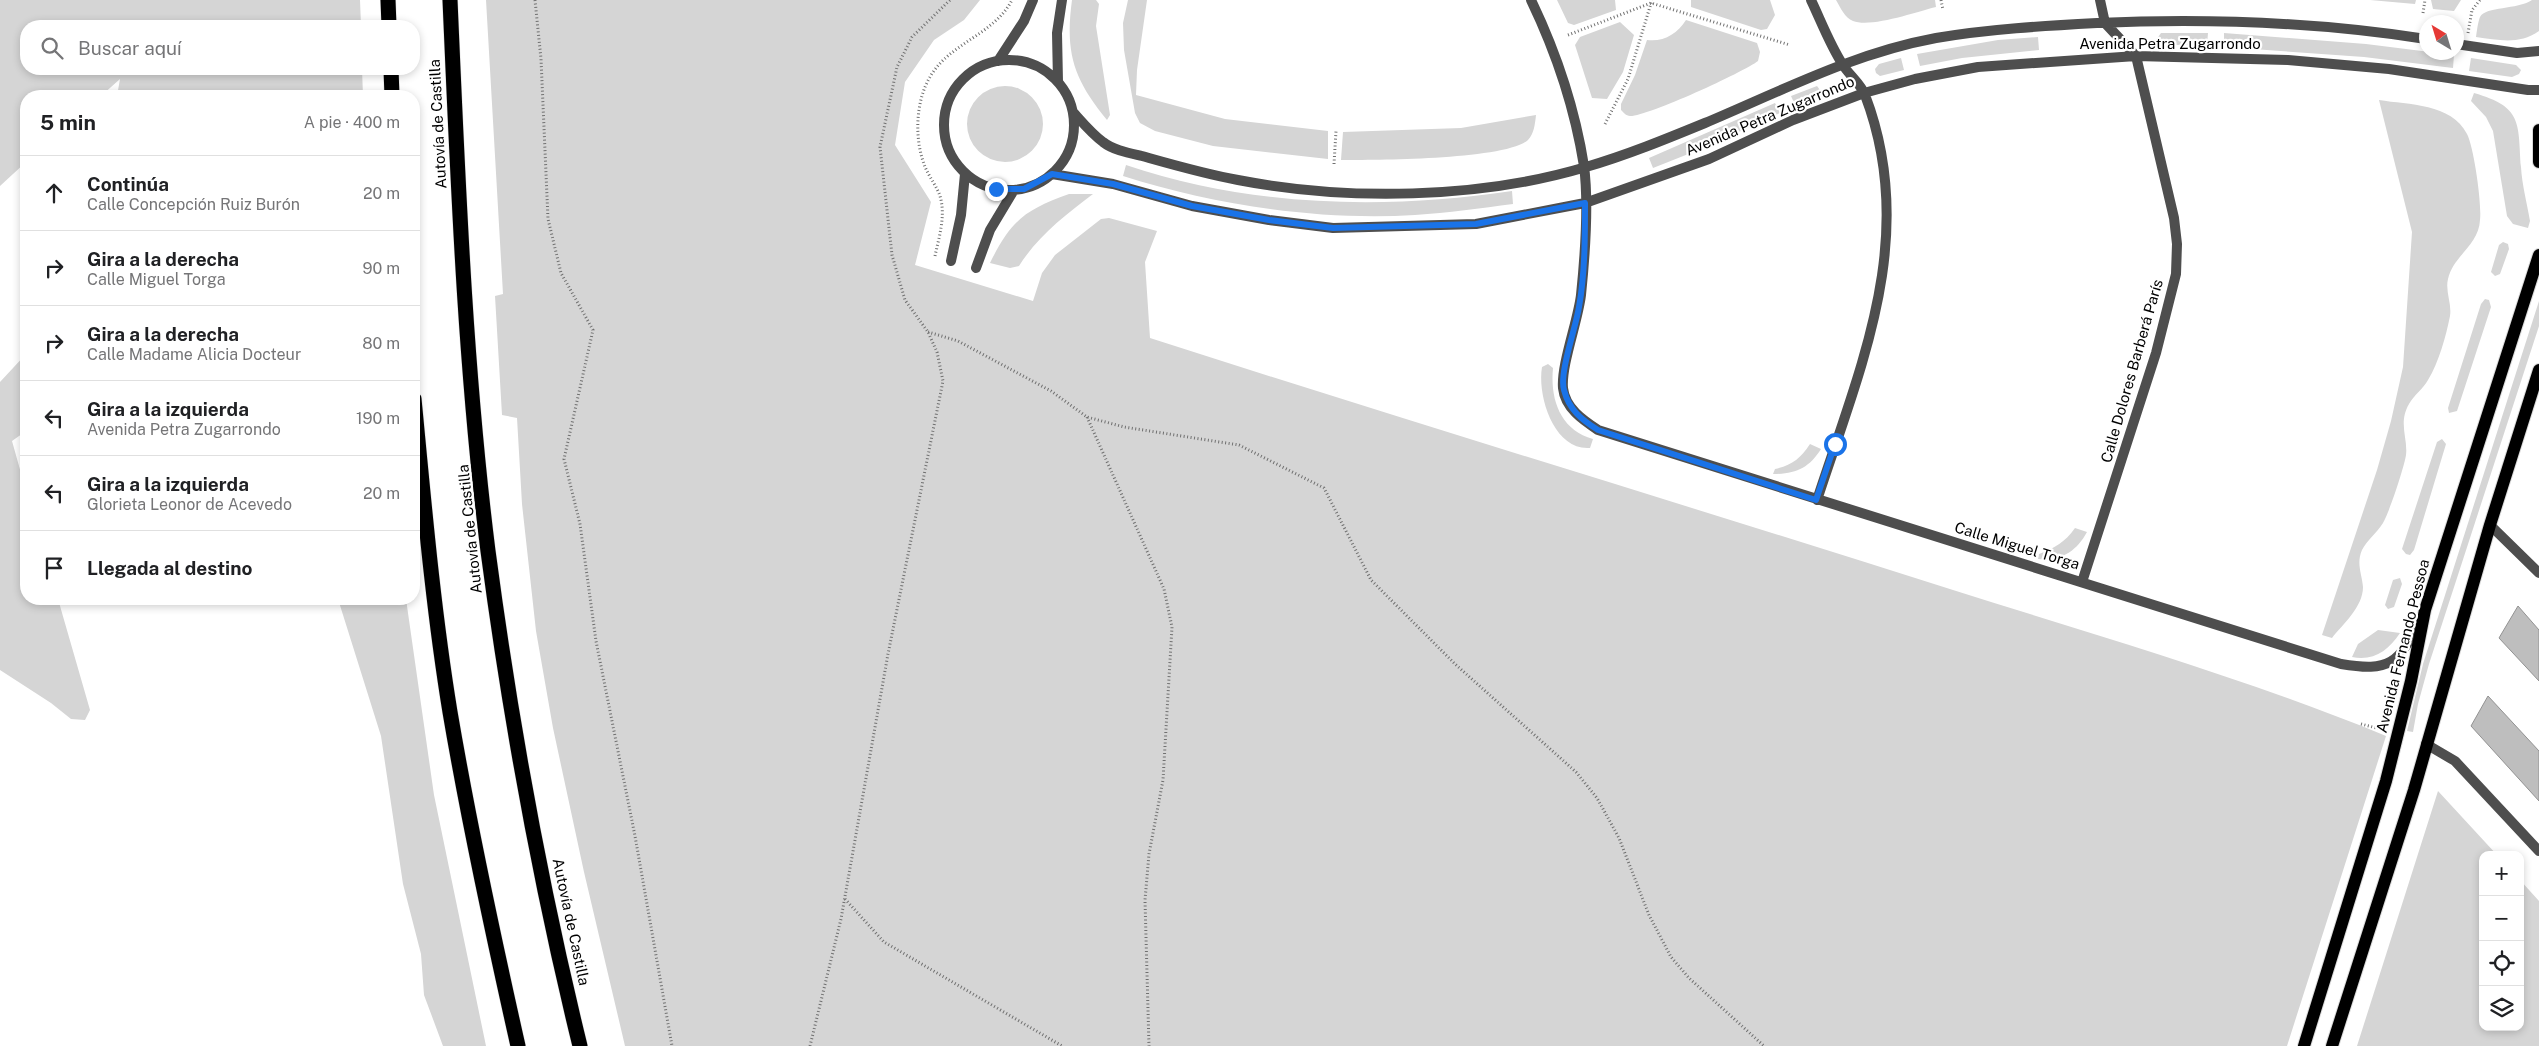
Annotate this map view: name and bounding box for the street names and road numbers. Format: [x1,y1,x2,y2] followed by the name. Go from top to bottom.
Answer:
[2079,35,2261,52] street label: Avenida Petra Zugarrondo
[426,59,449,189] street label: Autovía de Castilla
[1683,72,1857,159] street label: Avenida Petra Zugarrondo
[2097,277,2166,465] street label: Calle Dolores Barberá París
[454,464,485,594] street label: Autovía de Castilla
[1953,518,2082,573] street label: Calle Miguel Torga
[2373,557,2432,734] street label: Avenida Fernando Pessoa
[550,857,593,987] street label: Autovía de Castilla

